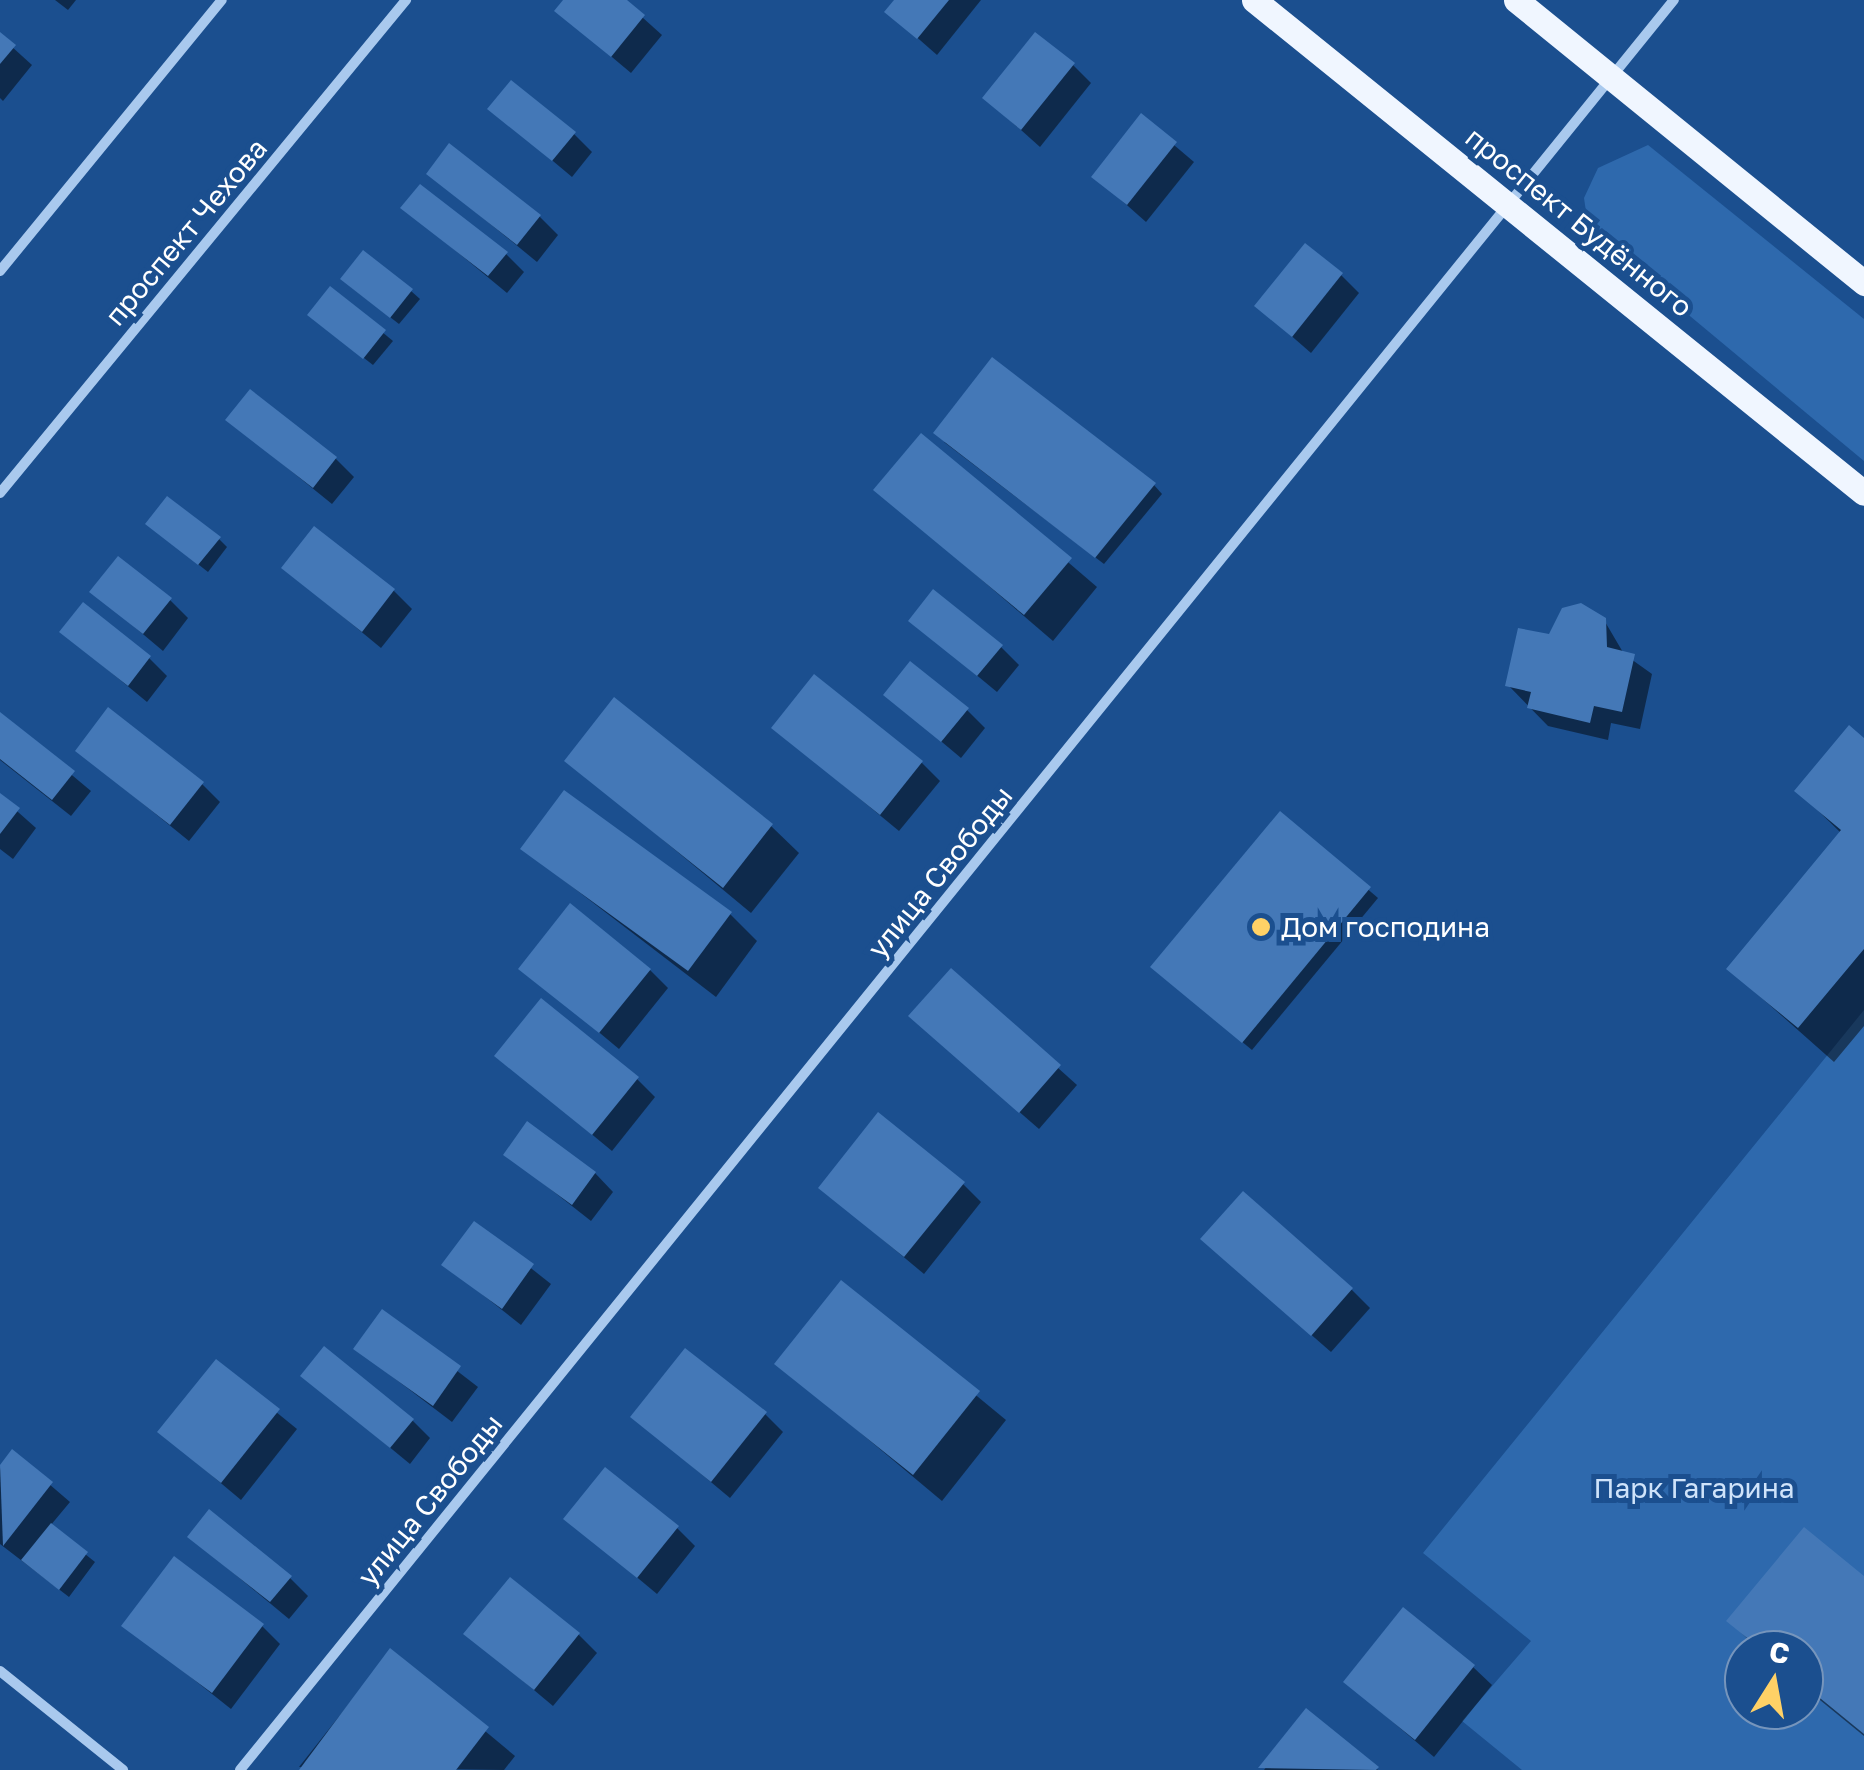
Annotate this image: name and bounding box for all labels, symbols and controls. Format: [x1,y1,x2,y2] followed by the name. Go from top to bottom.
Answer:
[1459,120,1699,324] street label: проспект Будённого
[98,132,274,332] street label: проспект Чехова
[860,779,1020,965] street label: улица Свободы
[1281,910,1490,944] place label: Дом господина
[1250,916,1272,938] marker: Дом господина
[350,1407,510,1593] street label: улица Свободы
[1593,1471,1795,1505] park label: Парк Гагарина
[1724,1630,1824,1730] north arrow
[1767,1634,1792,1670] text: С

